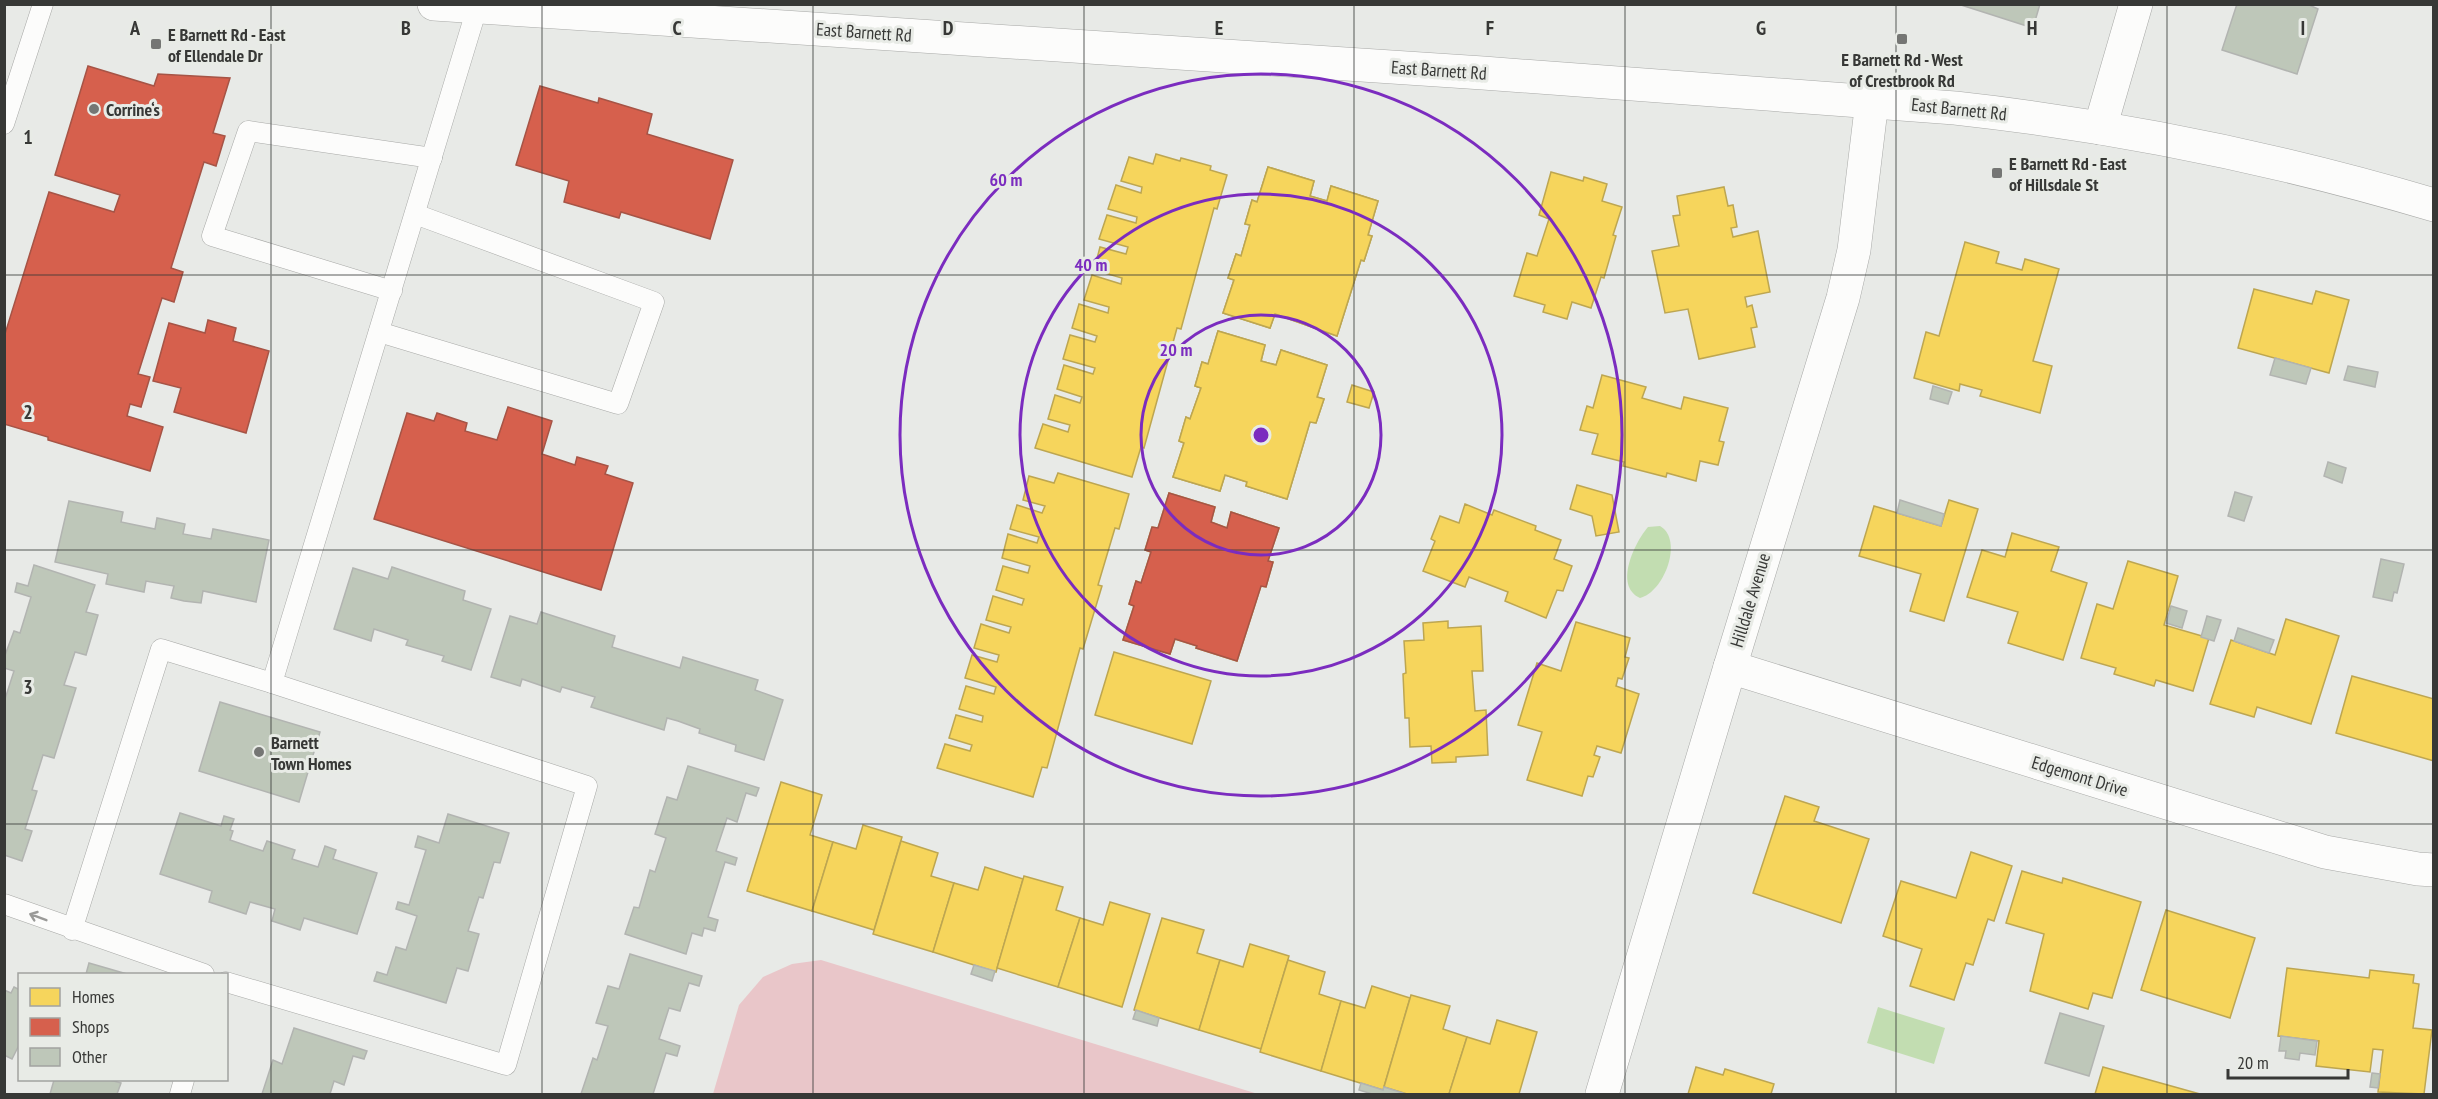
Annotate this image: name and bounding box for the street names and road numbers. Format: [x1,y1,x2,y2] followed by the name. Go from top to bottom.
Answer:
[815,17,913,47] street label: East Barnett Rd
[1390,55,1488,85] street label: East Barnett Rd
[1910,93,2008,125] street label: East Barnett Rd
[1725,550,1775,650] street label: Hilldale Avenue
[2029,750,2131,802] street label: Edgemont Drive

